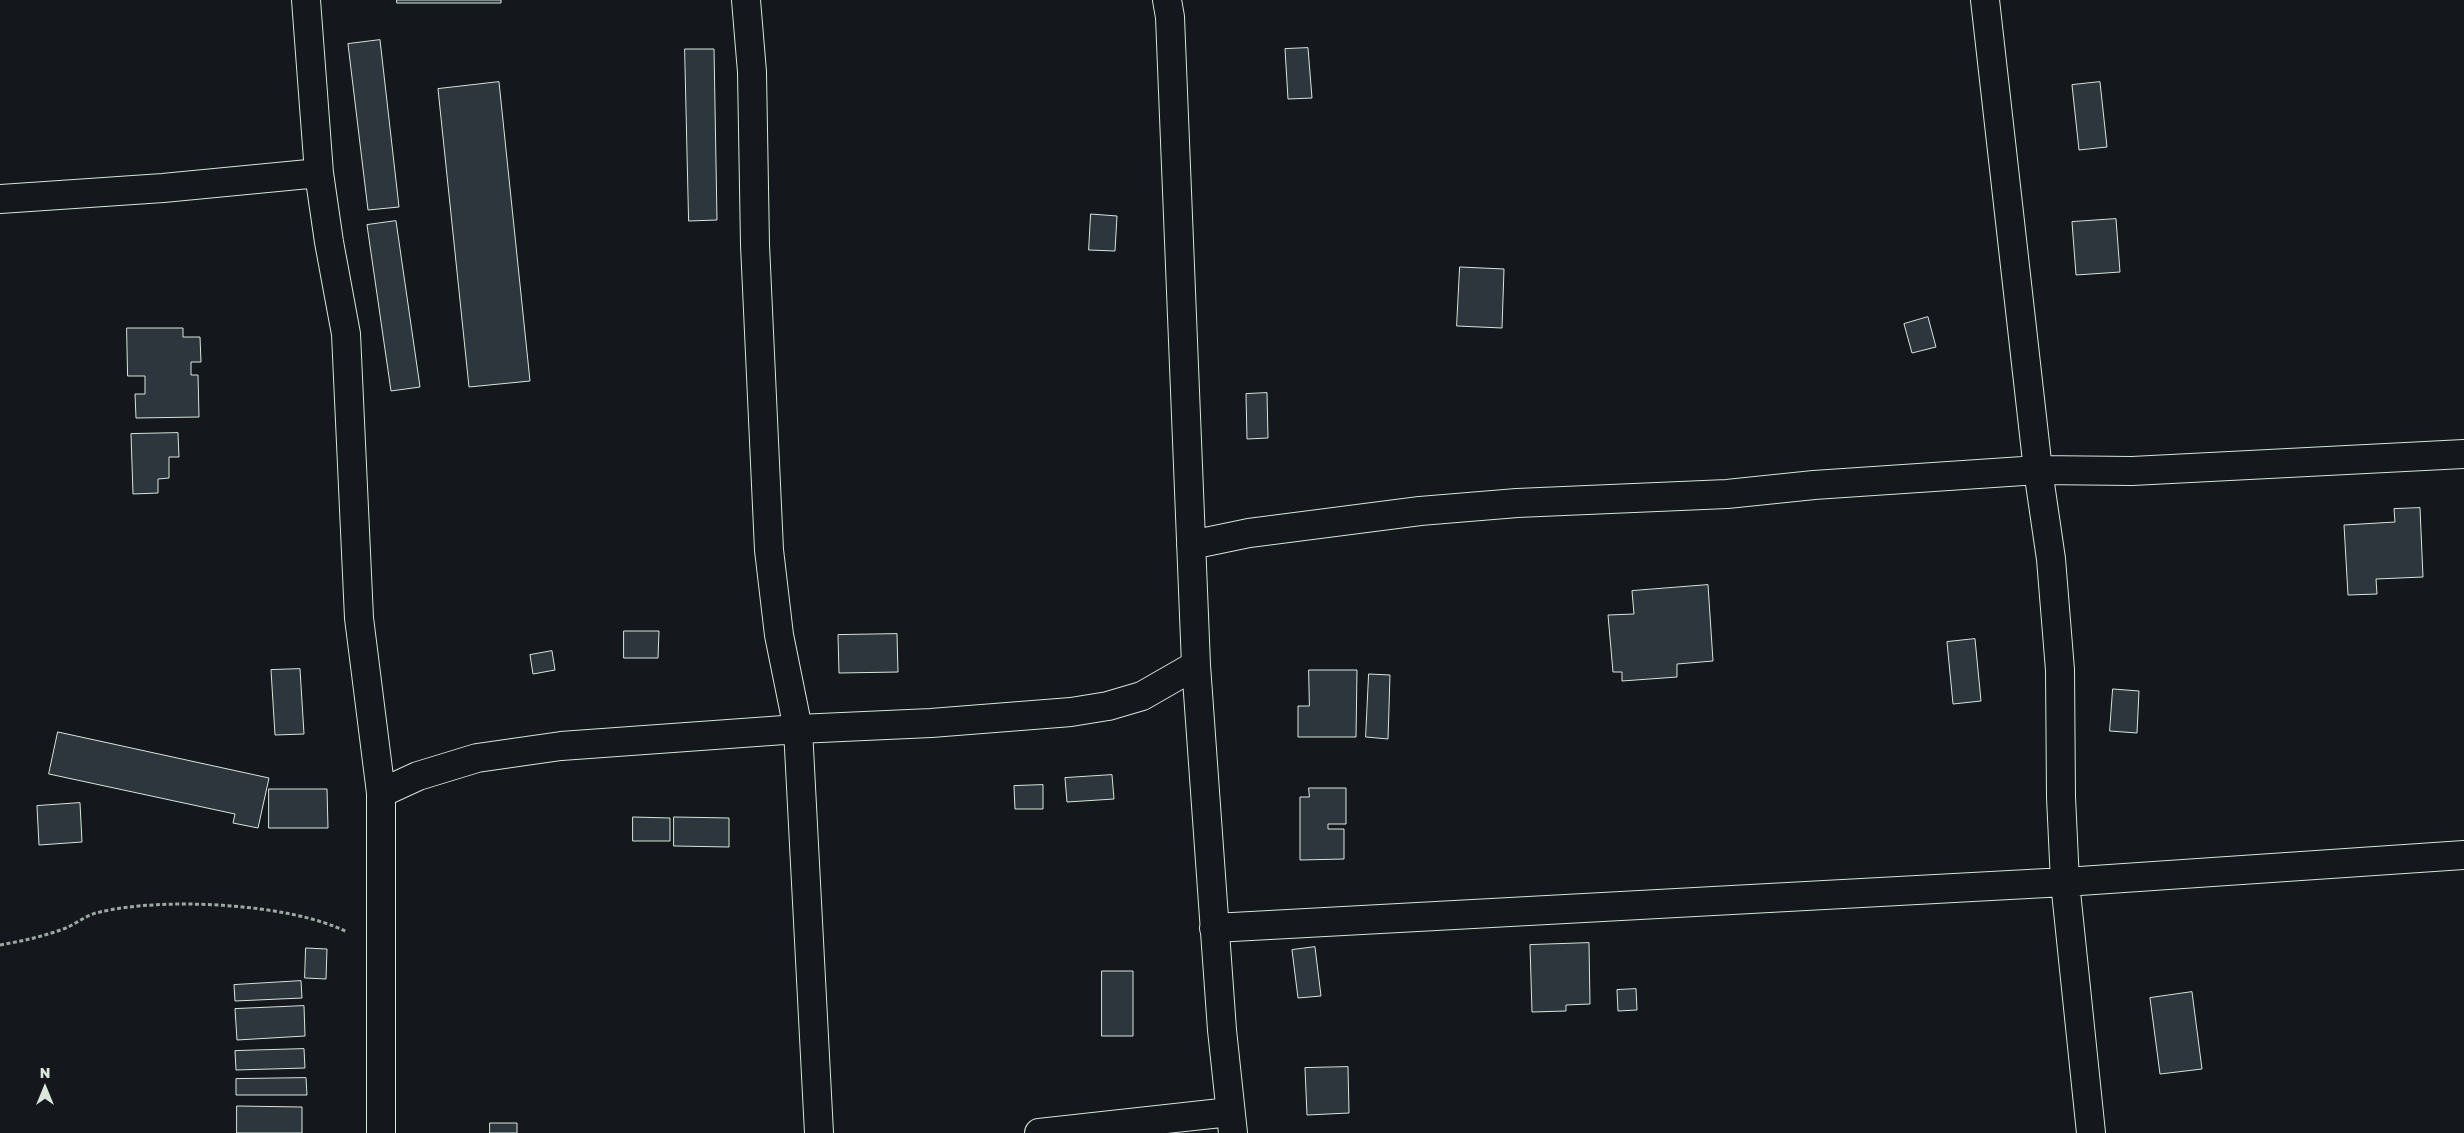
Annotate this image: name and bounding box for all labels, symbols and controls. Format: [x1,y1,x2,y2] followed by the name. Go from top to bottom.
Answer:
[20,1063,70,1113] north arrow
[40,1064,50,1081] text: N

